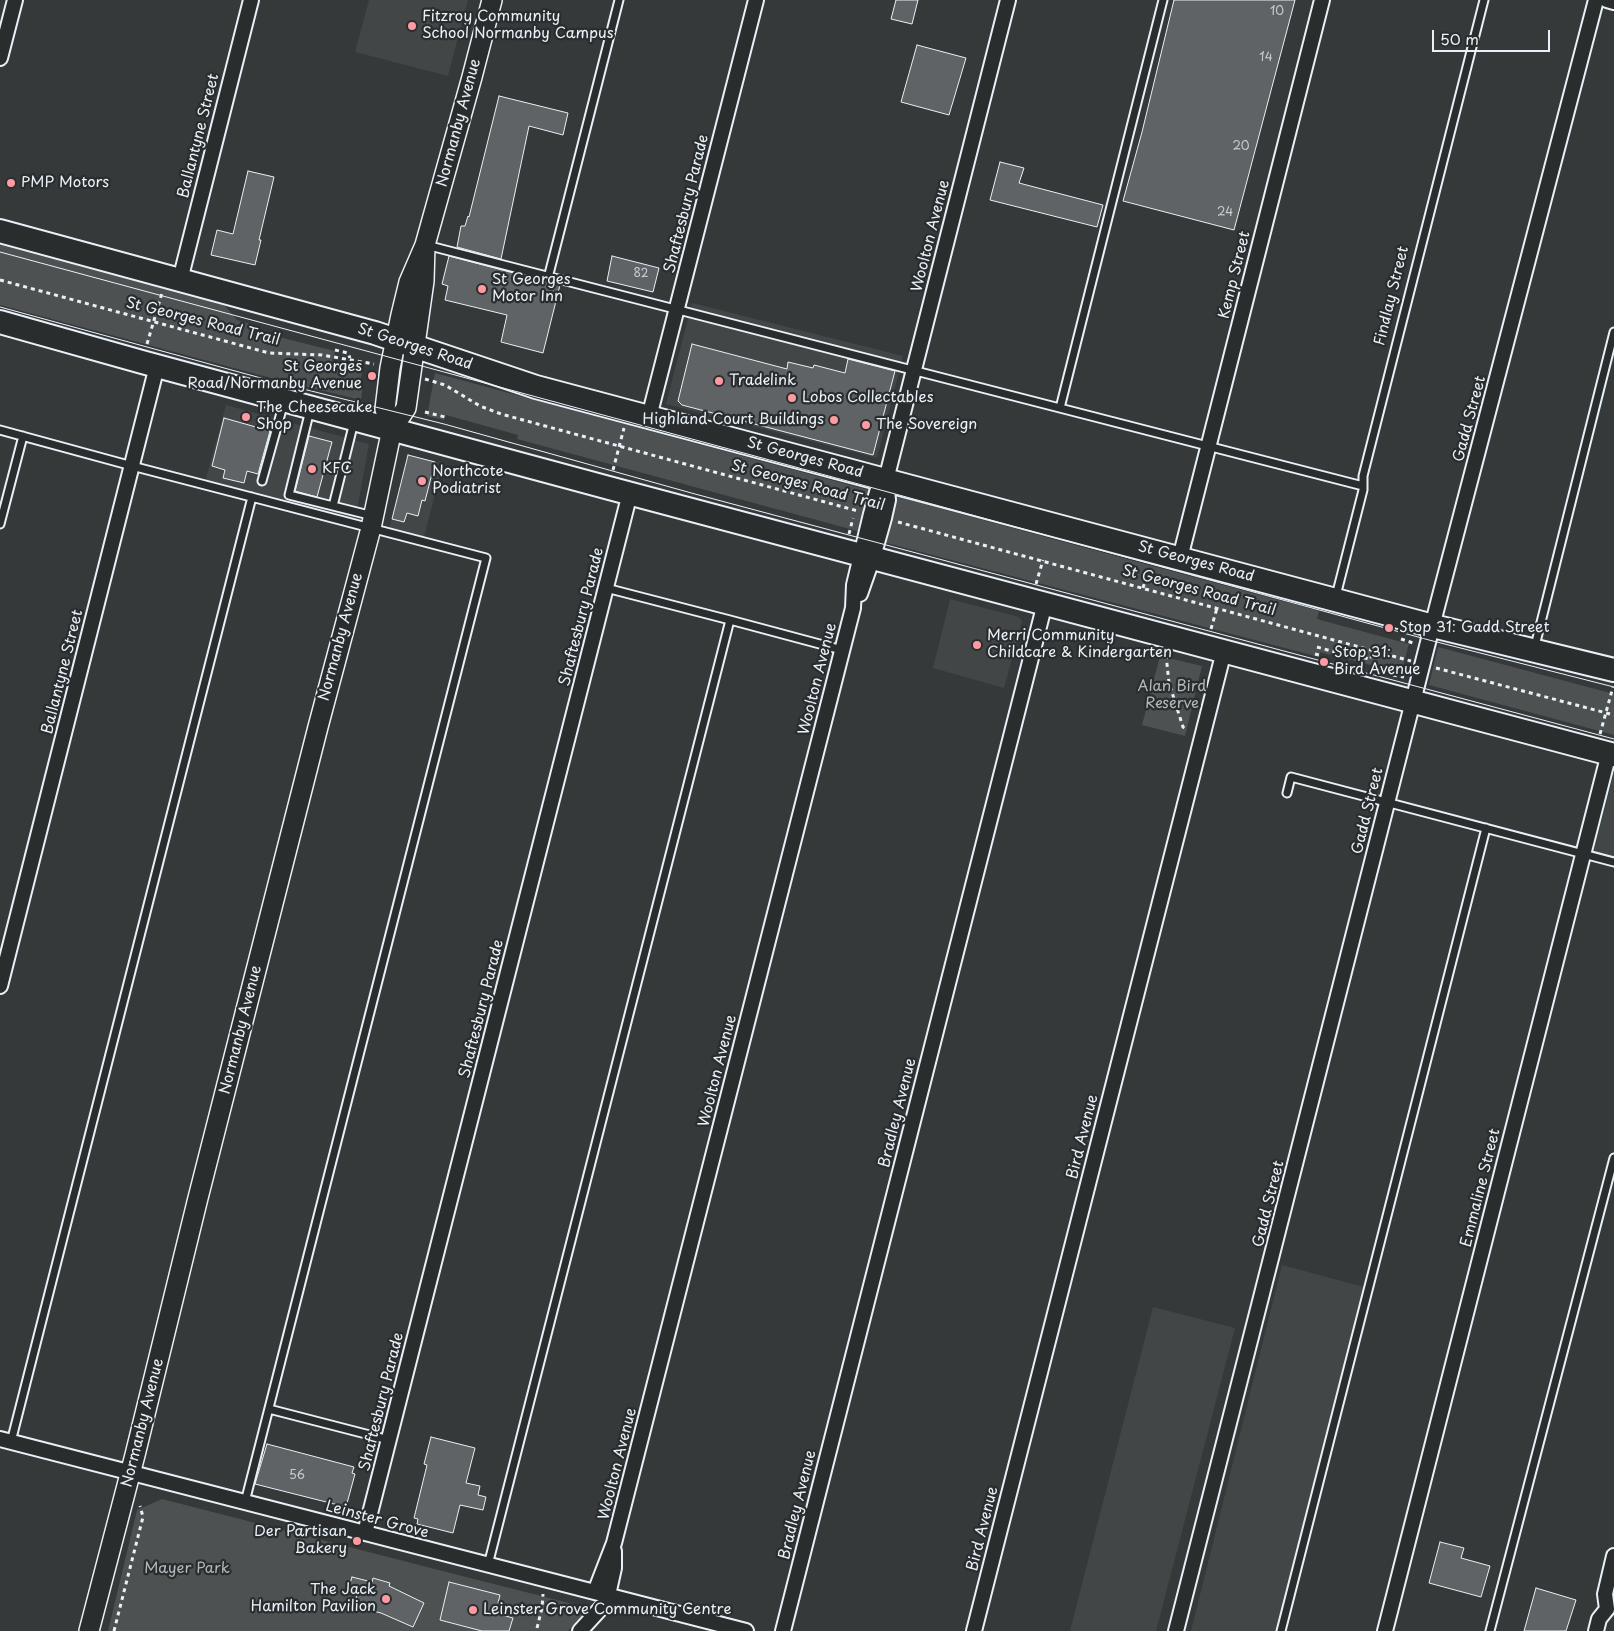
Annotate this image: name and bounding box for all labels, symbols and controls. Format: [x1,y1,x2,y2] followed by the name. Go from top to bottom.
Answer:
[1270,5,1284,19] house number: 10
[422,8,614,43] place label: Fitzroy Community School Normanby Campus
[406,20,418,32] marker: Fitzroy Community School Normanby Campus
[1434,20,1552,52] scale bar
[1440,27,1479,50] text: 50 m
[1259,51,1273,65] house number: 14
[433,57,485,189] street label: Normanby Avenue
[175,72,223,200] street label: Ballantyne Street
[661,133,713,275] street label: Shaftesbury Parade
[1232,140,1250,154] house number: 20
[21,174,109,192] place label: PMP Motors
[5,177,17,189] marker: PMP Motors
[908,178,954,294] street label: Woolton Avenue
[1217,206,1233,220] house number: 24
[1215,229,1255,321] street label: Kemp Street
[1371,244,1413,348] street label: Findlay Street
[634,267,648,281] house number: 82
[492,271,571,306] place label: St Georges Motor Inn
[476,283,488,295] marker: St Georges Motor Inn
[124,294,282,350] street label: St Georges Road Trail
[355,320,475,374] street label: St Georges Road
[188,358,362,393] place label: St Georges Road/Normanby Avenue
[366,370,378,382] marker: St Georges Road/Normanby Avenue
[729,372,796,390] place label: Tradelink
[1450,374,1490,464] street label: Gadd Street
[713,375,725,387] marker: Tradelink
[802,389,934,407] place label: Lobos Collectables
[786,392,798,404] marker: Lobos Collectables
[256,399,372,434] place label: The Cheesecake Shop
[240,411,252,423] marker: The Cheesecake Shop
[643,411,824,429] place label: Highland Court Buildings
[828,414,840,426] marker: Highland Court Buildings
[876,416,977,434] place label: The Sovereign
[860,419,872,431] marker: The Sovereign
[745,434,865,482] street label: St Georges Road
[729,457,887,515] street label: St Georges Road Trail
[322,460,352,478] place label: KFC
[306,463,318,475] marker: KFC
[432,463,504,498] place label: Northcote Podiatrist
[416,475,428,487] marker: Northcote Podiatrist
[1136,538,1256,586] street label: St Georges Road
[556,546,608,688] street label: Shaftesbury Parade
[1120,562,1278,620] street label: St Georges Road Trail
[315,571,367,703] street label: Normanby Avenue
[39,608,87,736] street label: Ballantyne Street
[1399,619,1550,637] place label: Stop 31: Gadd Street
[795,621,841,737] street label: Woolton Avenue
[1383,622,1395,634] marker: Stop 31: Gadd Street
[987,627,1172,662] place label: Merri Community Childcare & Kindergarten
[971,639,983,651] marker: Merri Community Childcare & Kindergarten
[1334,644,1421,679] place label: Stop 31: Bird Avenue
[1318,656,1330,668] marker: Stop 31: Bird Avenue
[1138,678,1206,713] park label: Alan Bird Reserve
[1349,766,1387,856] street label: Gadd Street
[456,938,508,1080] street label: Shaftesbury Parade
[216,964,266,1096] street label: Normanby Avenue
[695,1013,741,1129] street label: Woolton Avenue
[876,1056,920,1170] street label: Bradley Avenue
[1064,1093,1102,1181] street label: Bird Avenue
[1458,1127,1504,1249] street label: Emmaline Street
[1250,1159,1288,1249] street label: Gadd Street
[356,1331,408,1473] street label: Shaftesbury Parade
[118,1357,168,1489] street label: Normanby Avenue
[595,1406,641,1522] street label: Woolton Avenue
[776,1448,820,1562] street label: Bradley Avenue
[289,1469,305,1483] house number: 56
[964,1485,1002,1573] street label: Bird Avenue
[324,1498,430,1542] street label: Leinster Grove
[254,1523,347,1558] place label: Der Partisan Bakery
[351,1535,363,1547] marker: Der Partisan Bakery
[144,1560,230,1578] park label: Mayer Park
[251,1581,376,1616] place label: The Jack Hamilton Pavilion
[380,1593,392,1605] marker: The Jack Hamilton Pavilion
[483,1601,731,1619] place label: Leinster Grove Community Centre
[467,1604,479,1616] marker: Leinster Grove Community Centre

